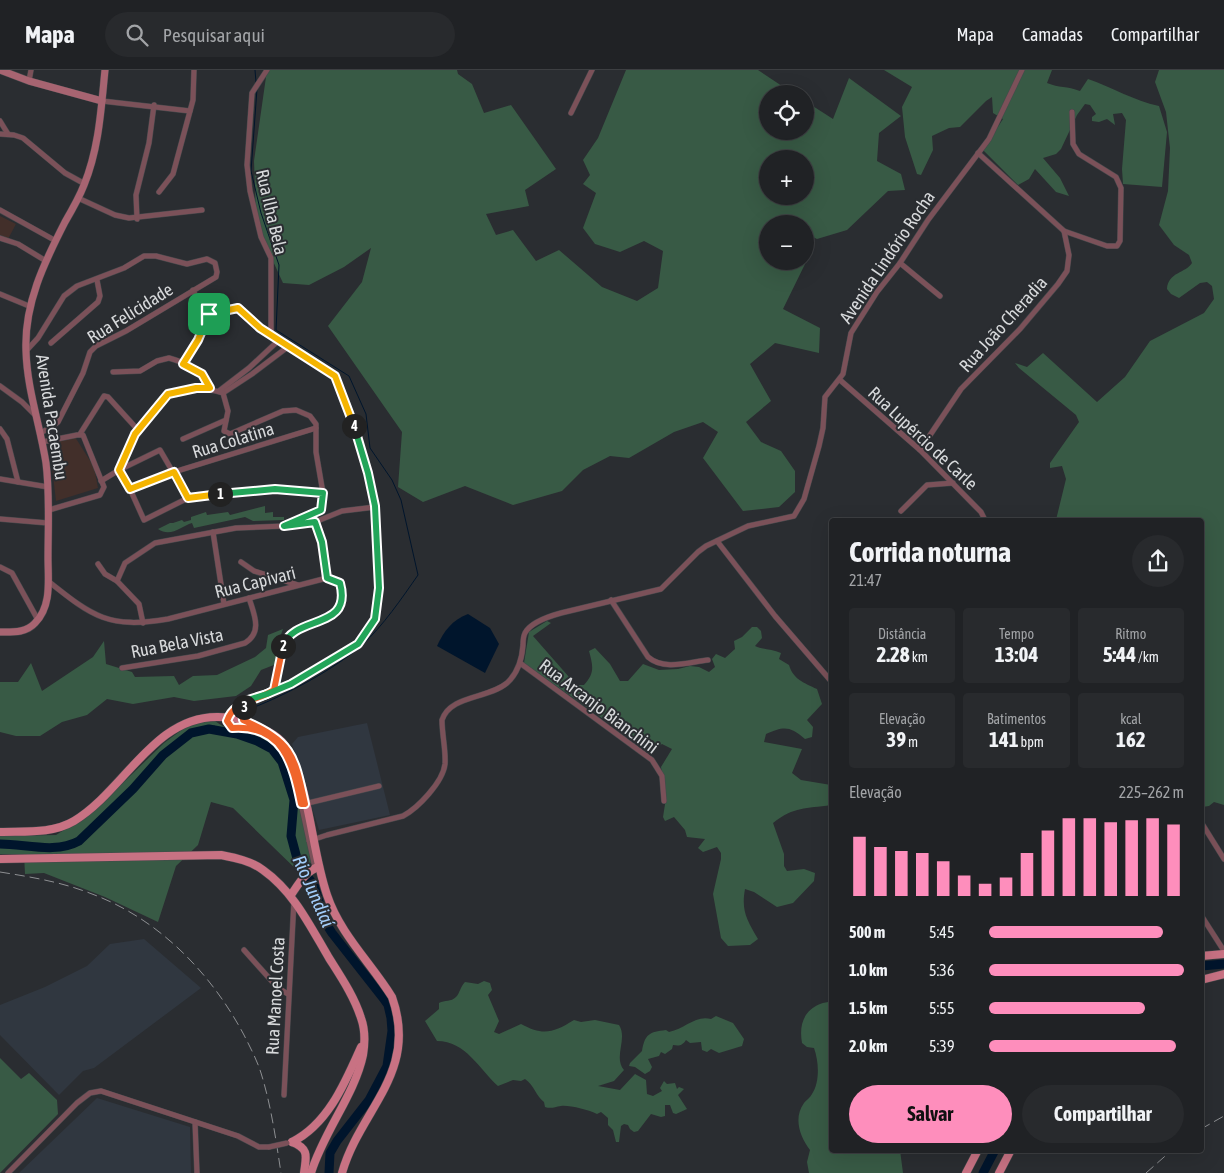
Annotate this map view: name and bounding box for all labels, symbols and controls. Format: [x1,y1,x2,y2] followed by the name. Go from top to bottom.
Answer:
[105,12,455,57] search box
[25,21,75,48] text: Mapa
[123,21,151,49] icon: search
[163,24,265,46] text: Pesquisar aqui
[957,24,994,45] text: Mapa
[1022,24,1083,45] text: Camadas
[1111,24,1199,45] text: Compartilhar
[759,85,814,270] map controls
[759,85,814,140] button: locate
[759,150,814,205] button: +
[252,167,292,257] street label: Rua Ilha Bela
[835,187,939,327] street label: Avenida Lindório Rocha
[759,215,814,270] button: −
[955,272,1051,376] street label: Rua João Cheradia
[83,278,177,348] street label: Rua Felicidade
[188,293,230,335] pin
[195,300,223,328] icon: arrive
[32,353,72,481] street label: Avenida Pacaembu
[864,382,982,494] street label: Rua Lupércio de Carle
[342,414,366,438] pin: 4
[189,418,277,462] street label: Rua Colatina
[351,418,358,434] text: 4
[208,482,232,506] pin: 1
[217,486,224,502] text: 1
[1132,535,1184,587] button: share
[849,536,1011,568] text: Corrida noturna
[212,562,298,602] street label: Rua Capivari
[849,571,882,589] text: 21:47
[129,624,225,662] street label: Rua Bela Vista
[878,626,926,642] text: Distância
[999,626,1034,642] text: Tempo
[1115,626,1146,642] text: Ritmo
[270,634,296,658] pin: 2
[280,638,287,654] text: 2
[876,642,910,666] text: 2.28
[995,642,1038,666] text: 13:04
[1103,642,1136,666] text: 5:44
[910,649,928,665] text: km
[1136,649,1159,665] text: /km
[535,654,663,758] street label: Rua Arcanjo Bianchini
[232,694,256,720] pin: 3
[241,699,248,715] text: 3
[879,711,925,727] text: Elevação
[987,711,1046,727] text: Batimentos
[1120,711,1141,727] text: kcal
[886,727,906,751] text: 39
[989,727,1019,751] text: 141
[1116,727,1146,751] text: 162
[906,734,918,750] text: m
[1019,734,1044,750] text: bpm
[849,783,902,801] text: Elevação
[1119,783,1184,801] text: 225–262 m
[288,852,340,931] water label: Rio Jundiaí
[849,923,885,941] text: 500 m
[929,923,954,941] text: 5:45
[261,937,289,1055] street label: Rua Manoel Costa
[849,961,888,979] text: 1.0 km
[929,961,954,979] text: 5:36
[849,999,888,1017] text: 1.5 km
[929,999,954,1017] text: 5:55
[849,1037,888,1055] text: 2.0 km
[929,1037,954,1055] text: 5:39
[849,1085,1012,1143] button: Salvar
[1022,1085,1184,1143] button: Compartilhar

